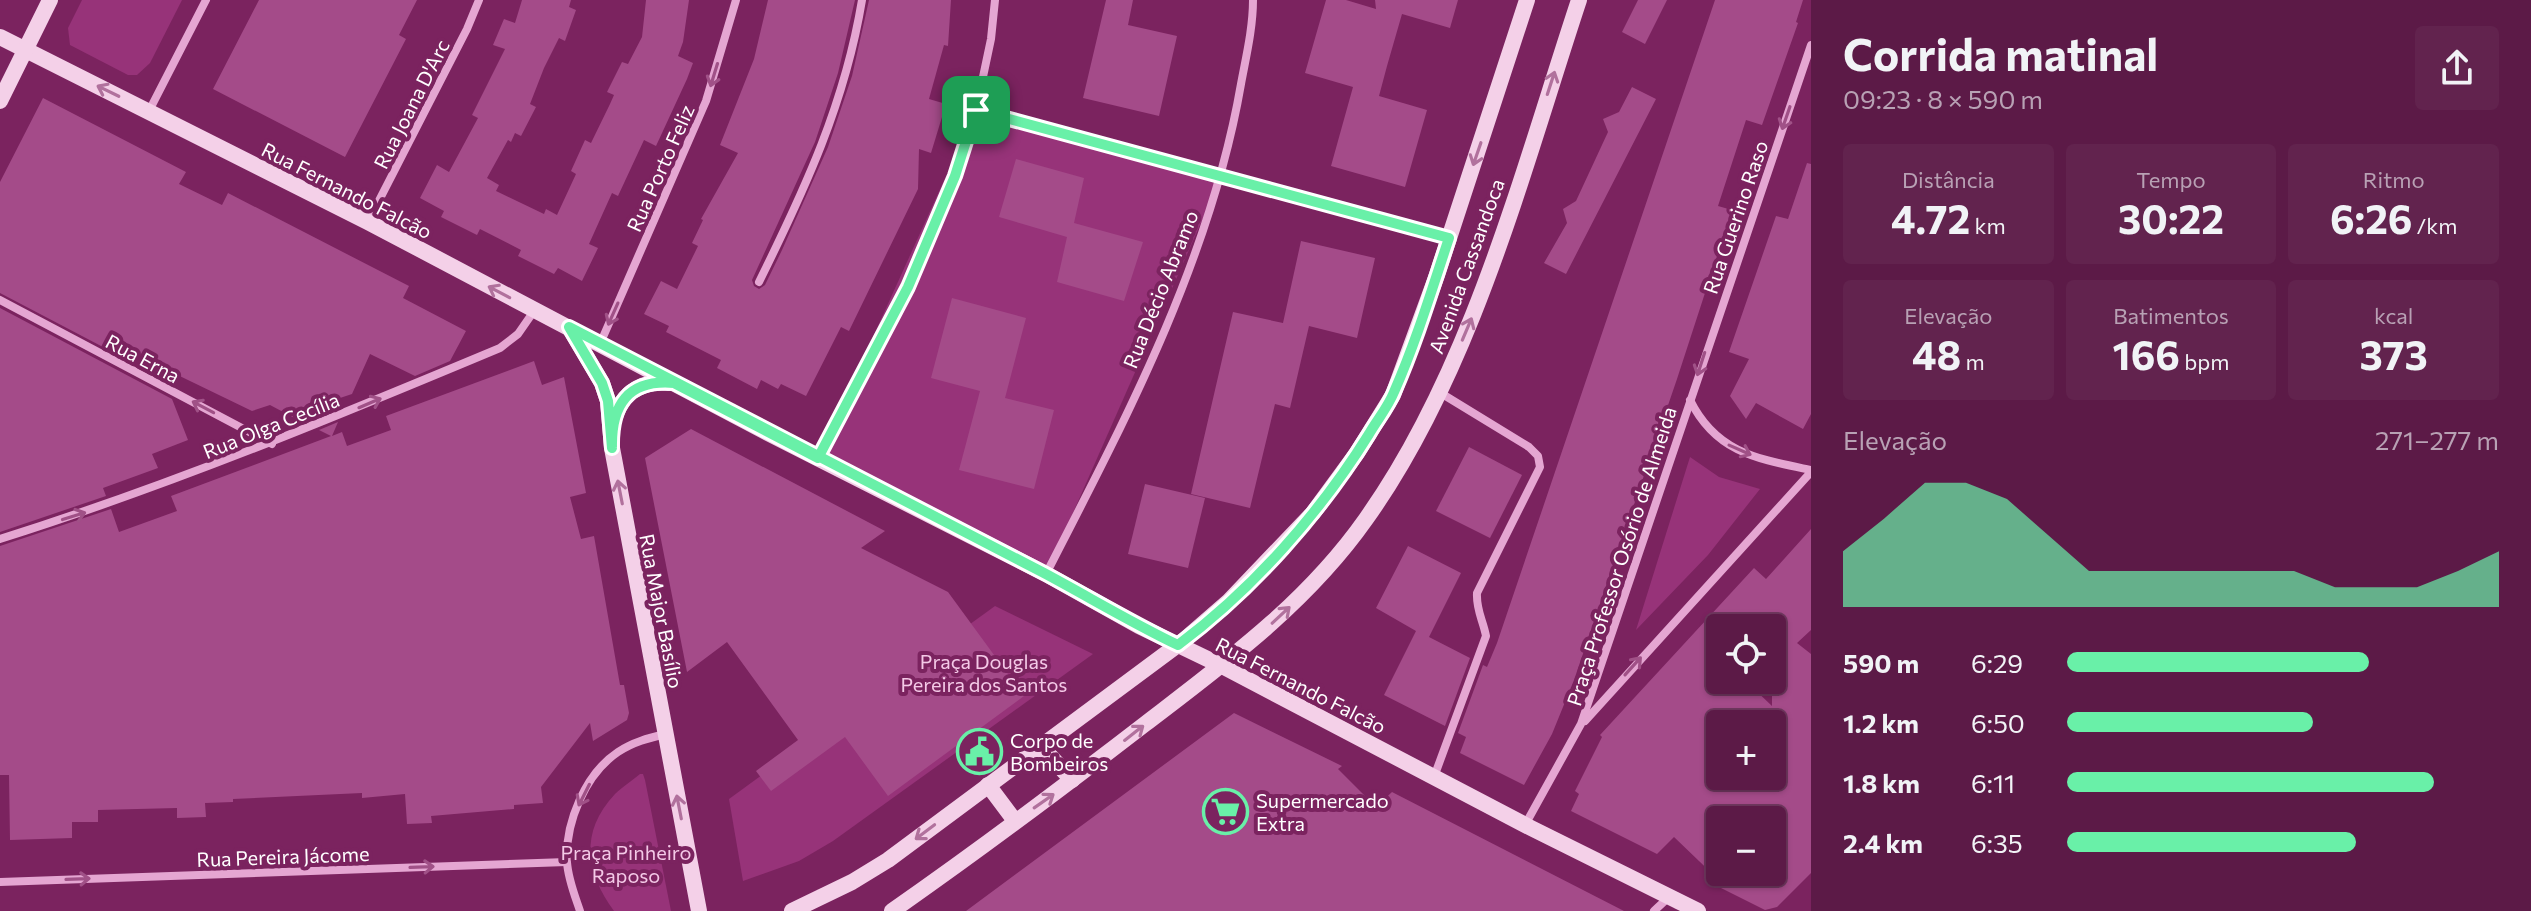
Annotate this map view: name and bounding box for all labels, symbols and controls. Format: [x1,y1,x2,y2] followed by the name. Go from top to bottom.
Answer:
[1843,26,2158,80] text: Corrida matinal
[2415,26,2499,110] button: share
[368,35,454,173] street label: Rua Joana D'Arc
[706,61,721,87] one-way arrow
[1545,71,1560,96] one-way arrow
[942,76,1010,144] pin
[96,83,120,98] one-way arrow
[1843,83,2043,114] text: 09:23 · 8 × 590 m
[954,88,998,132] icon: arrive
[621,101,699,235] street label: Rua Porto Feliz
[1777,106,1792,131] one-way arrow
[258,137,436,243] street label: Rua Fernando Falcão
[1698,137,1772,297] street label: Rua Guerino Raso
[1469,142,1484,167] one-way arrow
[1902,166,1995,193] text: Distância
[2136,166,2206,193] text: Tempo
[2363,166,2425,193] text: Ritmo
[1423,175,1509,357] street label: Avenida Cassandoca
[1891,193,1970,242] text: 4.72
[2118,193,2224,242] text: 30:22
[2330,193,2412,242] text: 6:26
[1117,207,1203,371] street label: Rua Décio Abramo
[1970,212,2006,239] text: km
[2412,212,2457,239] text: /km
[488,283,512,299] one-way arrow
[604,301,619,326] one-way arrow
[1904,302,1992,329] text: Elevação
[2113,302,2229,329] text: Batimentos
[2374,302,2413,329] text: kcal
[1460,317,1475,342] one-way arrow
[102,329,184,387] street label: Rua Erna
[1912,329,1961,378] text: 48
[2113,329,2180,378] text: 166
[2360,329,2428,378] text: 373
[1961,348,1985,375] text: m
[2180,348,2229,375] text: bpm
[1693,352,1708,377] one-way arrow
[199,387,343,463] street label: Rua Olga Cecília
[357,395,381,409] one-way arrow
[192,399,215,415] one-way arrow
[1561,403,1681,709] street label: Praça Professor Osório de Almeida
[1843,424,1947,455] text: Elevação
[2375,424,2499,455] text: 271–277 m
[1728,444,1752,459] one-way arrow
[611,480,626,505] one-way arrow
[61,508,87,523] one-way arrow
[635,532,689,690] street label: Rua Major Basílio
[1271,607,1291,625] one-way arrow
[1706,614,1786,886] map controls
[1706,614,1786,694] button: locate
[1212,632,1390,738] street label: Rua Fernando Falcão
[1843,647,1919,678] text: 590 m
[1971,647,2023,678] text: 6:29
[901,649,1067,696] park label: Praça Douglas Pereira dos Santos
[1624,657,1642,677] one-way arrow
[1843,707,1919,738] text: 1.2 km
[1971,707,2025,738] text: 6:50
[1706,710,1786,790] button: +
[1123,724,1144,741] one-way arrow
[955,728,1003,776] public building icon: Corpo de Bombeiros
[1010,728,1108,775] place label: Corpo de Bombeiros
[1843,767,1920,798] text: 1.8 km
[1971,767,2015,798] text: 6:11
[575,782,591,806] one-way arrow
[1201,787,1249,835] supermarket icon: Supermercado Extra
[1256,788,1389,835] place label: Supermercado Extra
[1032,793,1054,809] one-way arrow
[671,795,686,820] one-way arrow
[1706,806,1786,886] button: −
[915,823,936,840] one-way arrow
[1843,827,1923,858] text: 2.4 km
[1971,827,2023,858] text: 6:35
[561,840,691,887] park label: Praça Pinheiro Raposo
[196,841,370,871] street label: Rua Pereira Jácome
[408,860,435,875] one-way arrow
[64,871,91,887] one-way arrow

